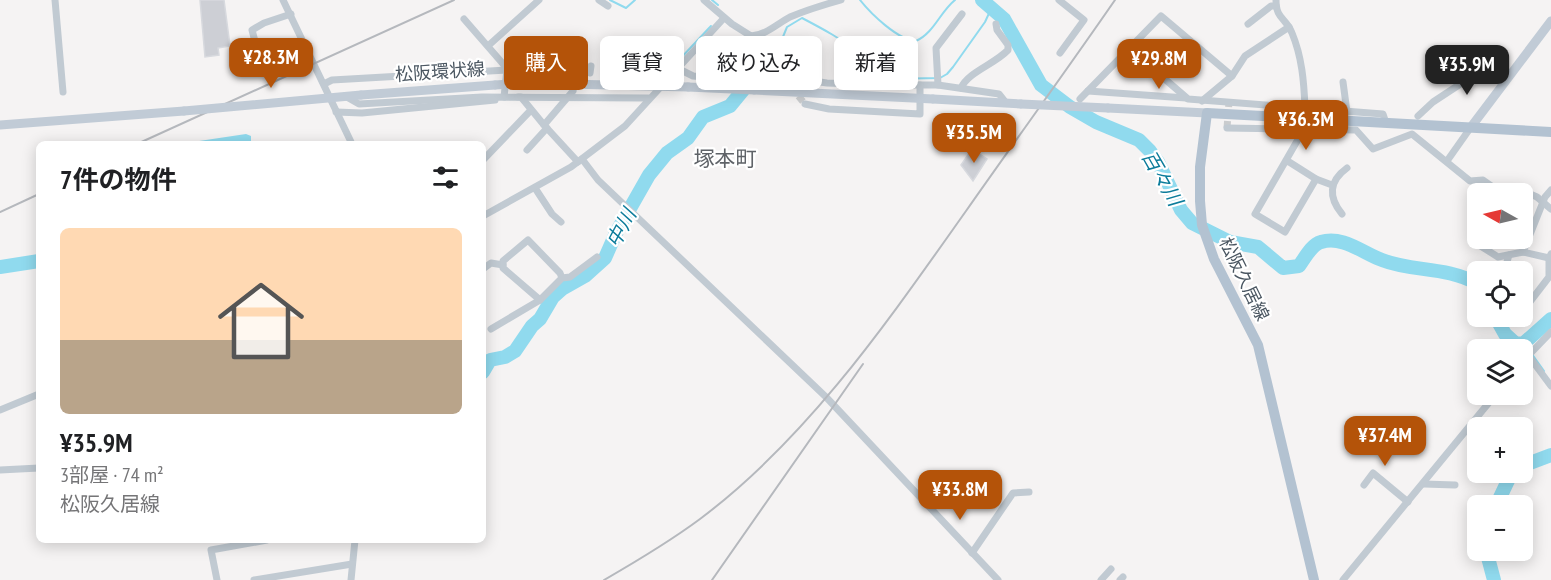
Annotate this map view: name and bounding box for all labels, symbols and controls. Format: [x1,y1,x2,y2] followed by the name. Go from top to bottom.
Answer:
[504,36,588,90] chip: 購入
[600,36,684,90] chip: 賃貸
[696,36,822,90] chip: 絞り込み
[834,36,918,90] chip: 新着
[222,38,320,89] pin: ¥28.3M
[1110,39,1208,90] pin: ¥29.8M
[243,44,299,70] text: ¥28.3M
[1131,45,1187,71] text: ¥29.8M
[1418,45,1516,96] pin: ¥35.9M
[1439,51,1495,77] text: ¥35.9M
[394,57,486,86] street label: 松阪環状線
[1257,100,1355,151] pin: ¥36.3M
[1278,106,1334,132] text: ¥36.3M
[925,113,1023,164] pin: ¥35.5M
[946,119,1002,145] text: ¥35.5M
[694,145,757,172] district label: 塚本町
[1136,146,1189,212] water label: 百々川
[429,161,462,194] icon: filters
[60,163,176,196] text: 7件の物件
[1467,183,1533,249] north arrow
[1467,183,1533,561] map controls
[600,202,643,252] water label: 中川
[1214,233,1275,324] street label: 松阪久居線
[1467,261,1533,327] button: locate
[207,267,315,375] icon: home
[1467,339,1533,405] button: layers
[1336,416,1434,467] pin: ¥37.4M
[1467,417,1533,483] button: +
[1358,422,1412,448] text: ¥37.4M
[60,426,133,459] text: ¥35.9M
[60,462,164,488] text: 3部屋 · 74 m²
[911,470,1009,521] pin: ¥33.8M
[932,476,988,502] text: ¥33.8M
[60,491,160,517] text: 松阪久居線
[1467,495,1533,561] button: −

